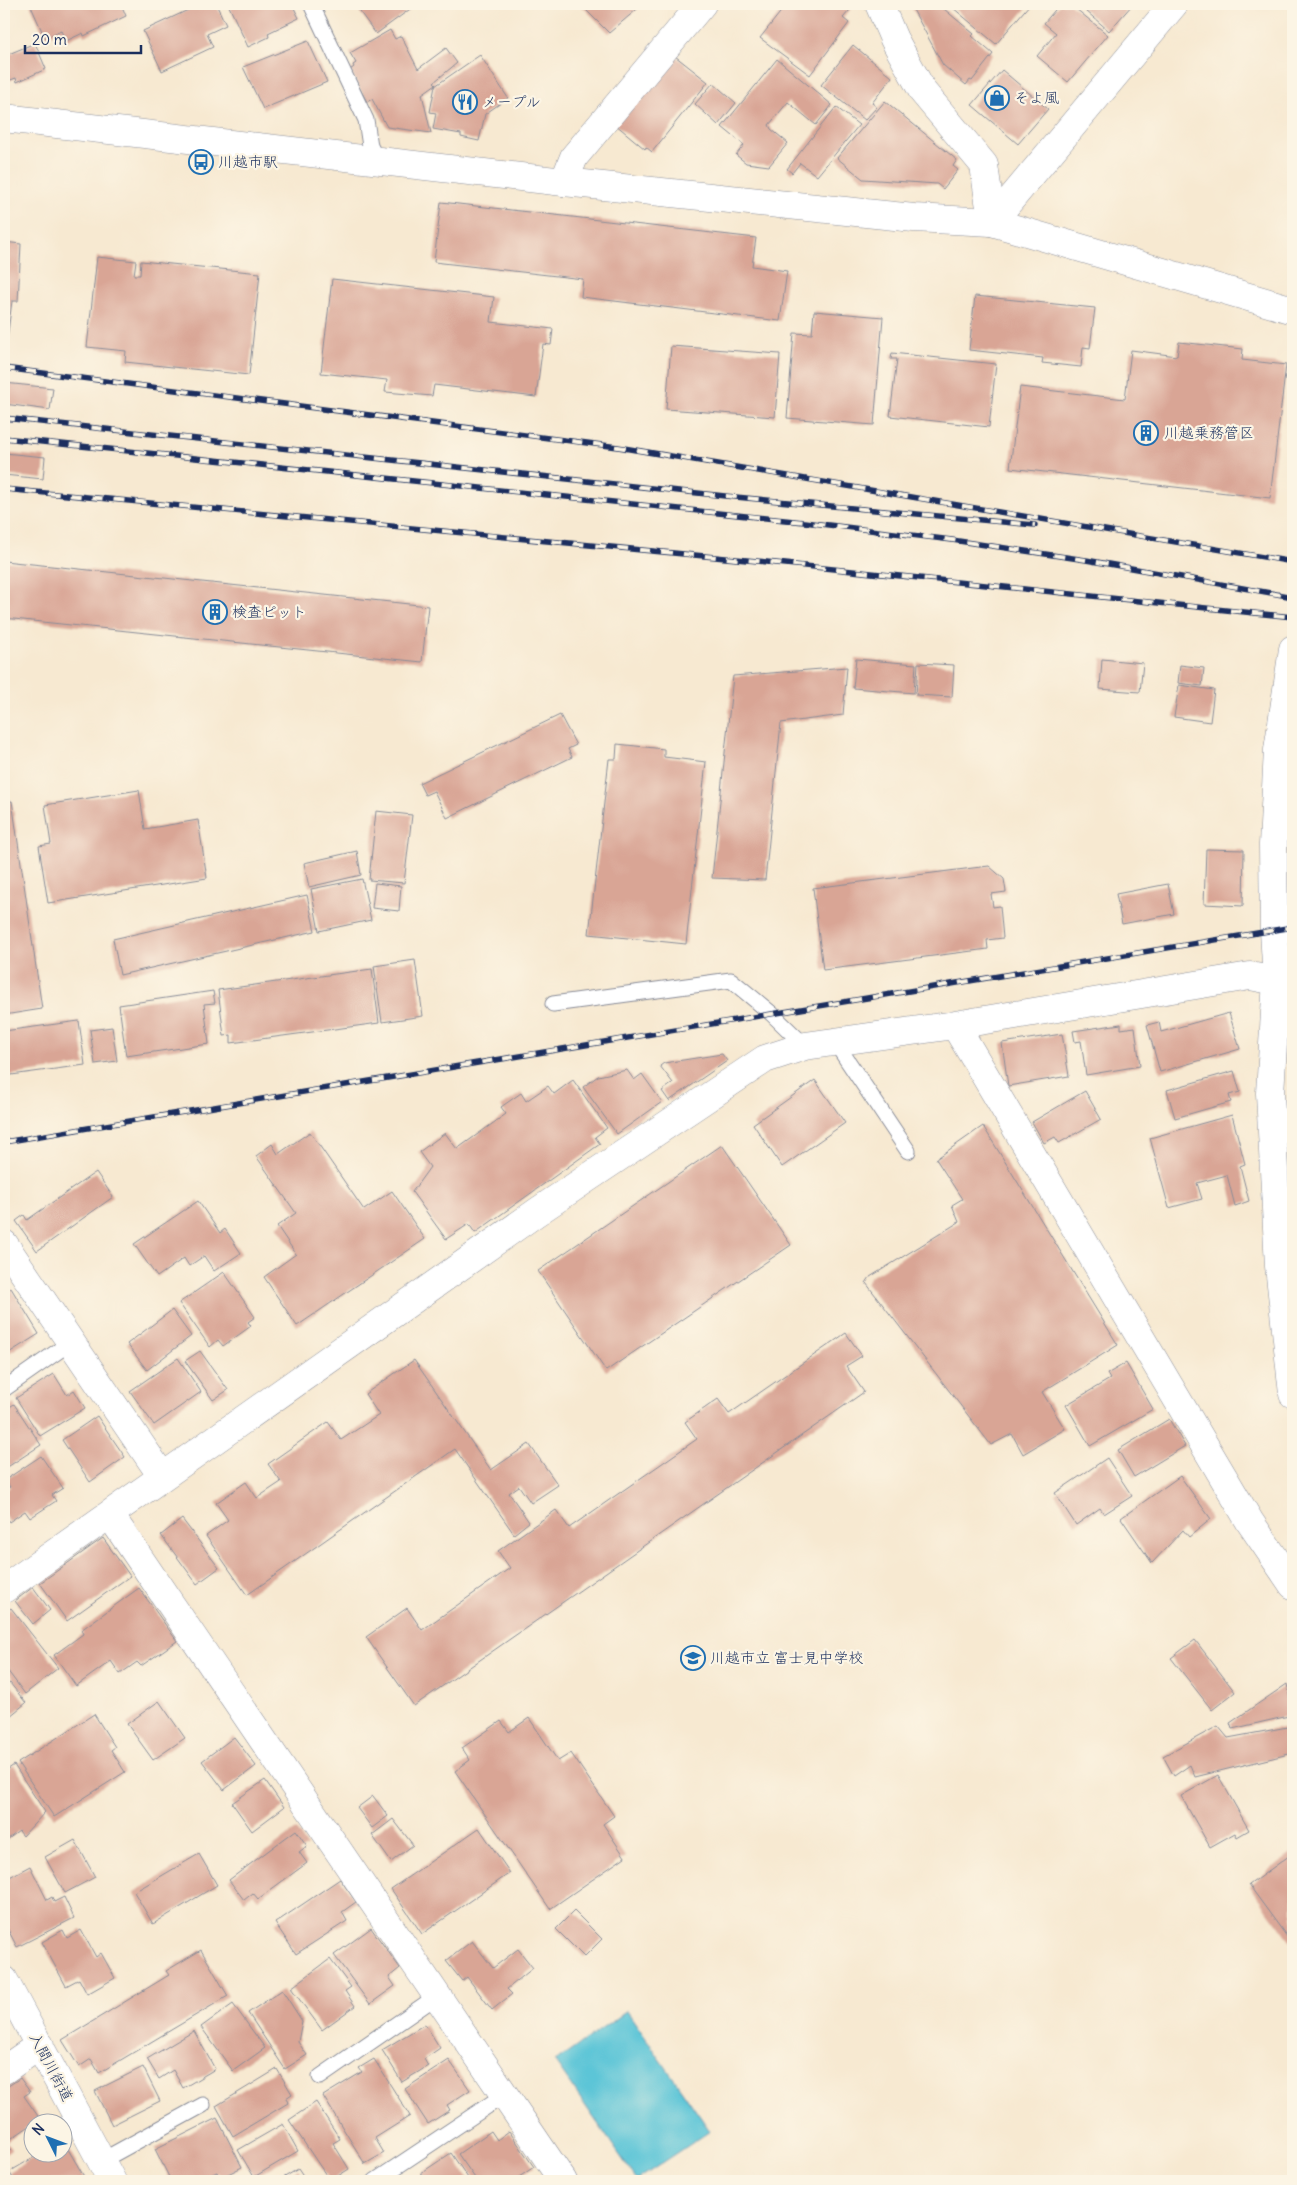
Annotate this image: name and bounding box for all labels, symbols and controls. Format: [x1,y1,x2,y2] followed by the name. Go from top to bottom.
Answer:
[25,22,141,54] scale bar
[32,30,67,49] text: 20 m
[984,85,1010,111] shop icon: そよ風
[1014,88,1059,107] place label: そよ風
[452,89,478,115] restaurant icon: メープル
[482,92,541,111] place label: メープル
[188,149,214,175] bus stop icon: 川越市駅
[218,152,278,171] place label: 川越市駅
[1133,420,1159,446] building icon: 川越乗務管区
[1164,423,1254,442] place label: 川越乗務管区
[202,599,228,625] building icon: 検査ピット
[232,602,307,621] place label: 検査ピット
[680,1645,706,1671] school or university icon: 川越市立 富士見中学校
[710,1648,864,1667] place label: 川越市立 富士見中学校
[25,2029,77,2104] street label: 入間川街道
[22,2112,72,2162] north arrow
[28,2120,48,2139] text: N

